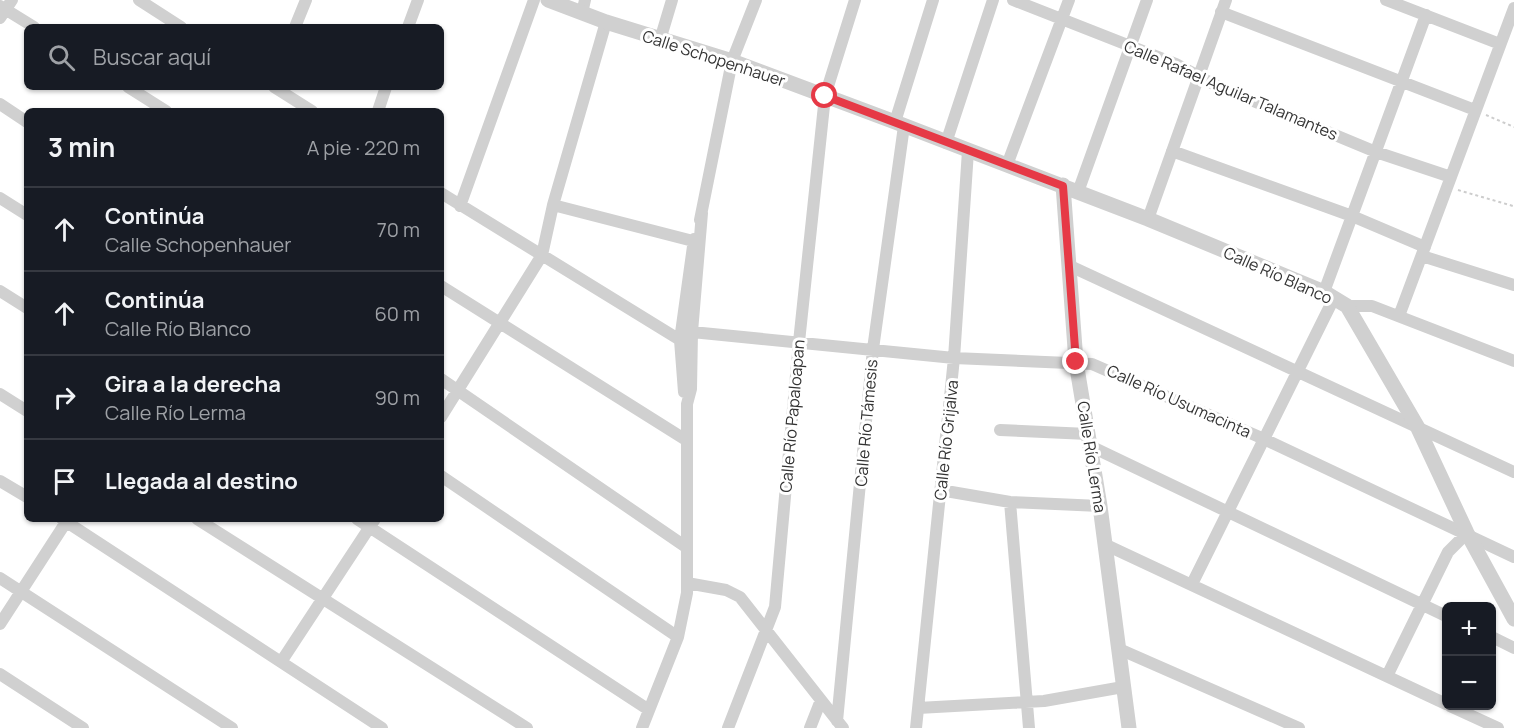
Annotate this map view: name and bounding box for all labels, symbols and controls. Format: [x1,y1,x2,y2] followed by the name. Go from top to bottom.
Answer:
[24,24,444,90] search box
[640,24,789,92] street label: Calle Schopenhauer
[1121,35,1341,145] street label: Calle Rafael Aguilar Talamantes
[45,41,78,74] icon: search
[93,42,211,72] text: Buscar aquí
[811,82,837,108] route start
[48,129,115,165] text: 3 min
[307,134,420,161] text: A pie · 220 m
[105,201,205,231] text: Continúa
[48,213,81,246] icon: ahead
[377,216,420,243] text: 70 m
[105,231,291,258] text: Calle Schopenhauer
[1220,241,1336,309] street label: Calle Río Blanco
[105,285,205,315] text: Continúa
[48,297,81,330] icon: ahead
[374,300,420,327] text: 60 m
[105,315,251,342] text: Calle Río Blanco
[774,339,810,493] street label: Calle Río Papaloapan
[1062,348,1088,374] route end
[849,359,883,487] street label: Calle Río Támesis
[1103,359,1255,443] street label: Calle Río Usumacinta
[105,369,281,399] text: Gira a la derecha
[929,379,963,501] street label: Calle Río Grijalva
[48,381,81,414] icon: right
[374,384,420,411] text: 90 m
[105,399,246,426] text: Calle Río Lerma
[1072,400,1112,514] street label: Calle Río Lerma
[48,465,81,498] icon: arrive
[105,466,298,496] text: Llegada al destino
[1442,602,1496,710] map controls
[1442,602,1496,656] button: +
[1442,656,1496,710] button: −

